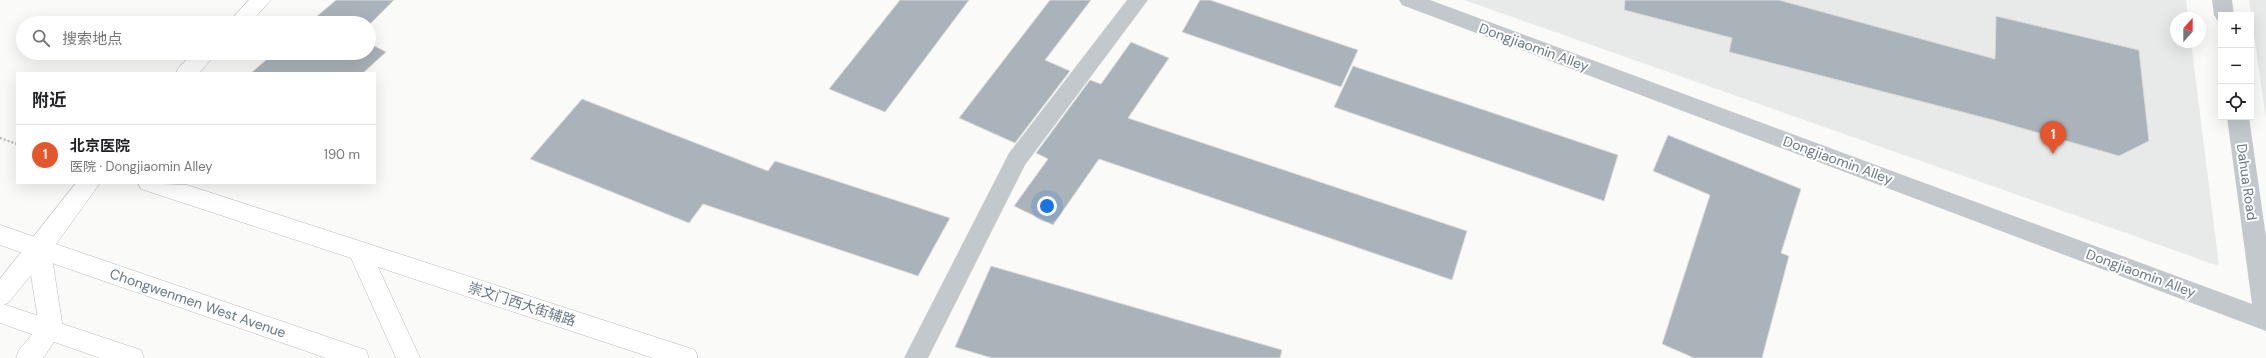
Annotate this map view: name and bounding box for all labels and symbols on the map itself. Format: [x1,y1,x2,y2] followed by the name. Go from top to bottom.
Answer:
[2170,12,2206,48] north arrow
[1477,19,1591,75] street label: Dongjiaomin Alley
[2040,121,2066,154] pin: 1
[1781,132,1895,188] street label: Dongjiaomin Alley
[2233,142,2261,222] street label: Dahua Road
[1037,196,1057,216] your location
[2084,245,2198,301] street label: Dongjiaomin Alley
[108,264,288,342] street label: Chongwenmen West Avenue
[466,278,578,330] street label: 崇文门西大街辅路

